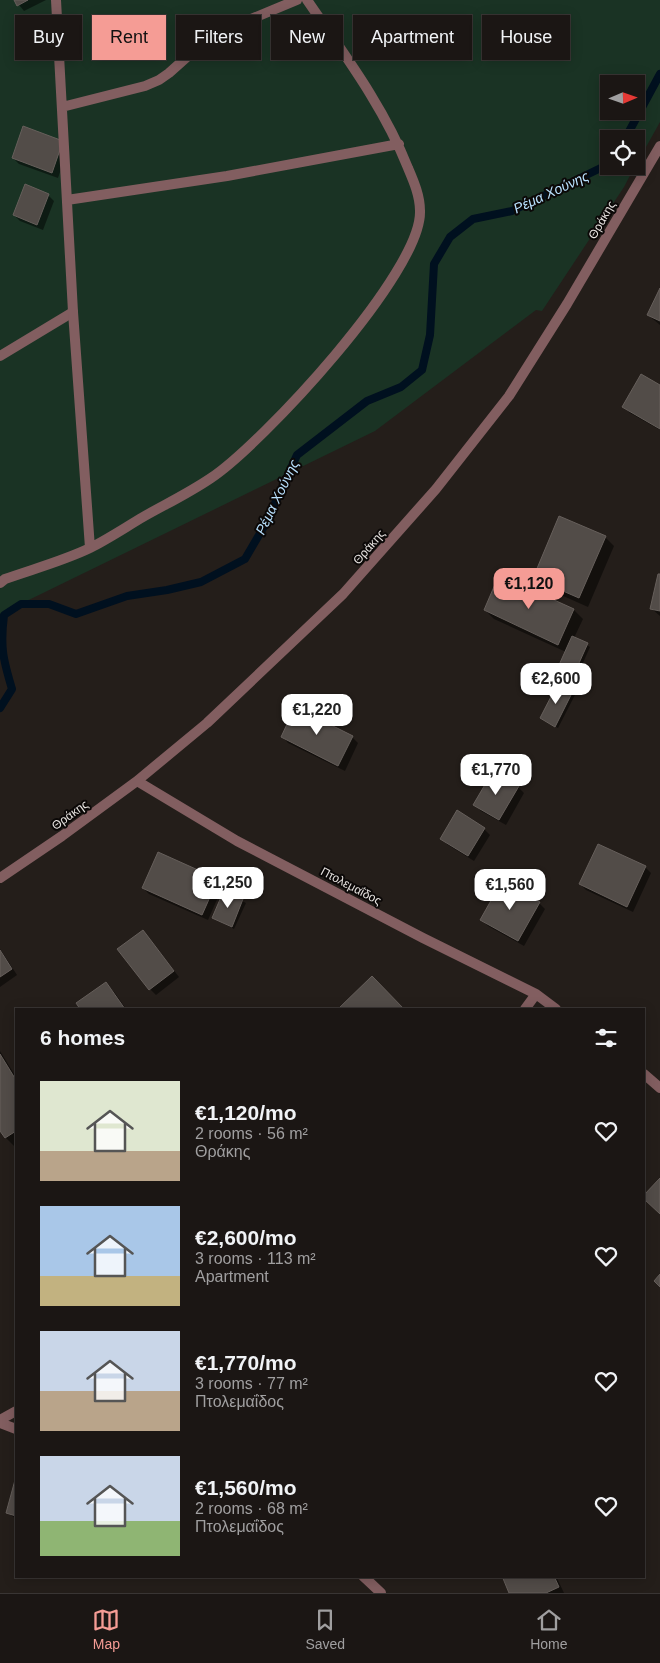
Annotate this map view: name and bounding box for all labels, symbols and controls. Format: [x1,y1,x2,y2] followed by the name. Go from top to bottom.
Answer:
[15,15,82,60] chip: Buy
[92,15,166,60] chip: Rent
[176,15,261,60] chip: Filters
[271,15,343,60] chip: New
[353,15,472,60] chip: Apartment
[482,15,570,60] chip: House
[600,75,645,120] north arrow
[600,75,645,175] map controls
[600,130,645,175] button: locate
[511,167,591,216] water label: Ρέμα Χούνης
[586,198,619,241] street label: Θράκης
[252,457,302,537] water label: Ρέμα Χούνης
[350,527,388,567] street label: Θράκης
[488,568,570,610] pin: €1,120
[505,575,553,592] text: €1,120
[515,662,597,705] pin: €2,600
[532,670,580,687] text: €2,600
[276,694,358,736] pin: €1,220
[293,701,341,718] text: €1,220
[455,754,537,796] pin: €1,770
[472,761,520,778] text: €1,770
[49,797,91,833] street label: Θράκης
[318,864,384,908] street label: Πτολεμαΐδος
[187,866,269,909] pin: €1,250
[469,868,551,911] pin: €1,560
[204,874,252,891] text: €1,250
[486,876,534,893] text: €1,560
[592,1024,620,1052] icon: filters
[40,1026,125,1049] text: 6 homes
[80,1101,140,1161] icon: home
[195,1101,297,1124] text: €1,120/mo
[592,1117,620,1145] icon: heart
[195,1125,308,1142] text: 2 rooms · 56 m²
[195,1143,250,1160] text: Θράκης
[80,1226,140,1286] icon: home
[195,1226,297,1249] text: €2,600/mo
[592,1242,620,1270] icon: heart
[195,1250,316,1267] text: 3 rooms · 113 m²
[195,1268,269,1285] text: Apartment
[80,1351,140,1411] icon: home
[195,1351,297,1374] text: €1,770/mo
[592,1367,620,1395] icon: heart
[195,1375,308,1392] text: 3 rooms · 77 m²
[195,1393,284,1410] text: Πτολεμαΐδος
[80,1476,140,1536] icon: home
[195,1476,297,1499] text: €1,560/mo
[592,1492,620,1520] icon: heart
[195,1500,308,1517] text: 2 rooms · 68 m²
[195,1518,284,1535] text: Πτολεμαΐδος
[92,1606,120,1652] tab: Map
[305,1606,345,1652] tab: Saved
[530,1606,567,1652] tab: Home

